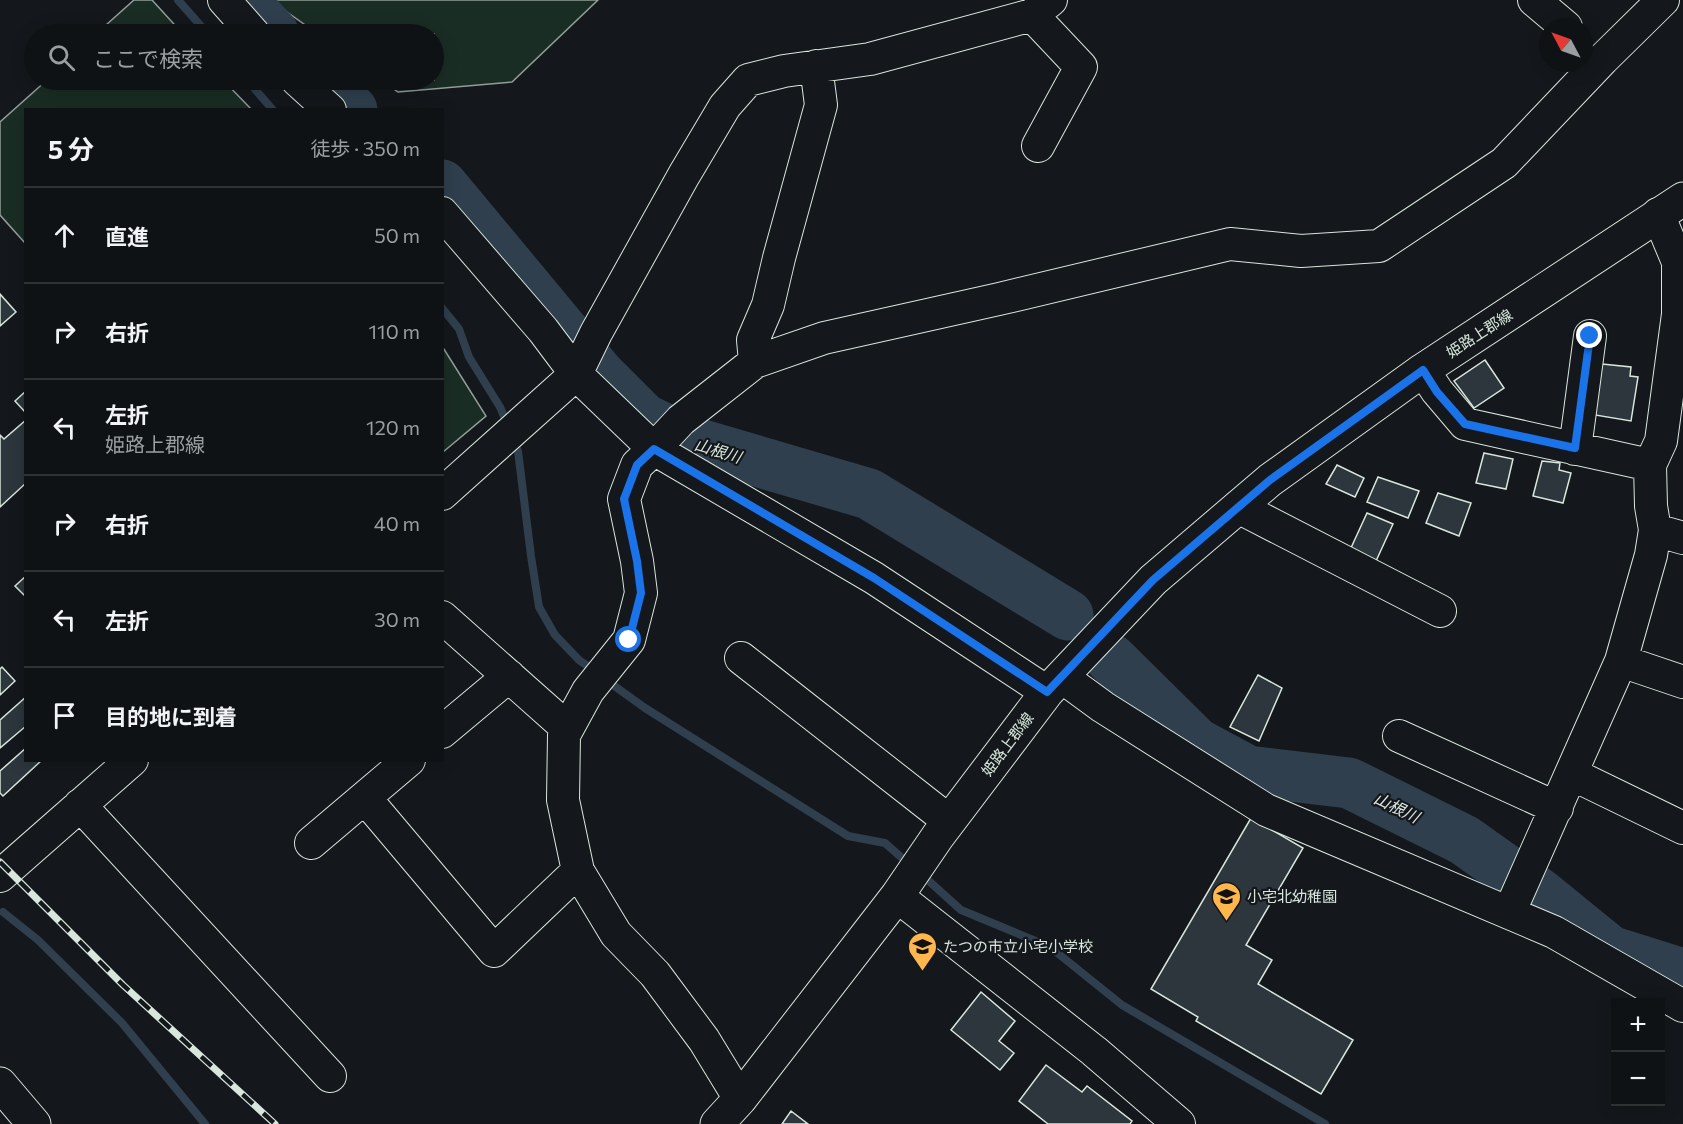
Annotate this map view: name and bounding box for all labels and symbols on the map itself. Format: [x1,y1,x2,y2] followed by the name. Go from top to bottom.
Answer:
[1539,18,1593,72] north arrow
[1443,305,1515,361] street label: 姫路上郡線
[1576,322,1602,348] route end
[692,434,746,467] water label: 山根川
[615,626,641,652] route start
[977,709,1037,779] street label: 姫路上郡線
[1371,788,1425,827] water label: 山根川
[1210,880,1242,922] school or university icon: 小宅北幼稚園
[1247,887,1337,905] place label: 小宅北幼稚園
[906,930,938,972] school or university icon: たつの市立小宅小学校
[943,937,1093,955] place label: たつの市立小宅小学校

